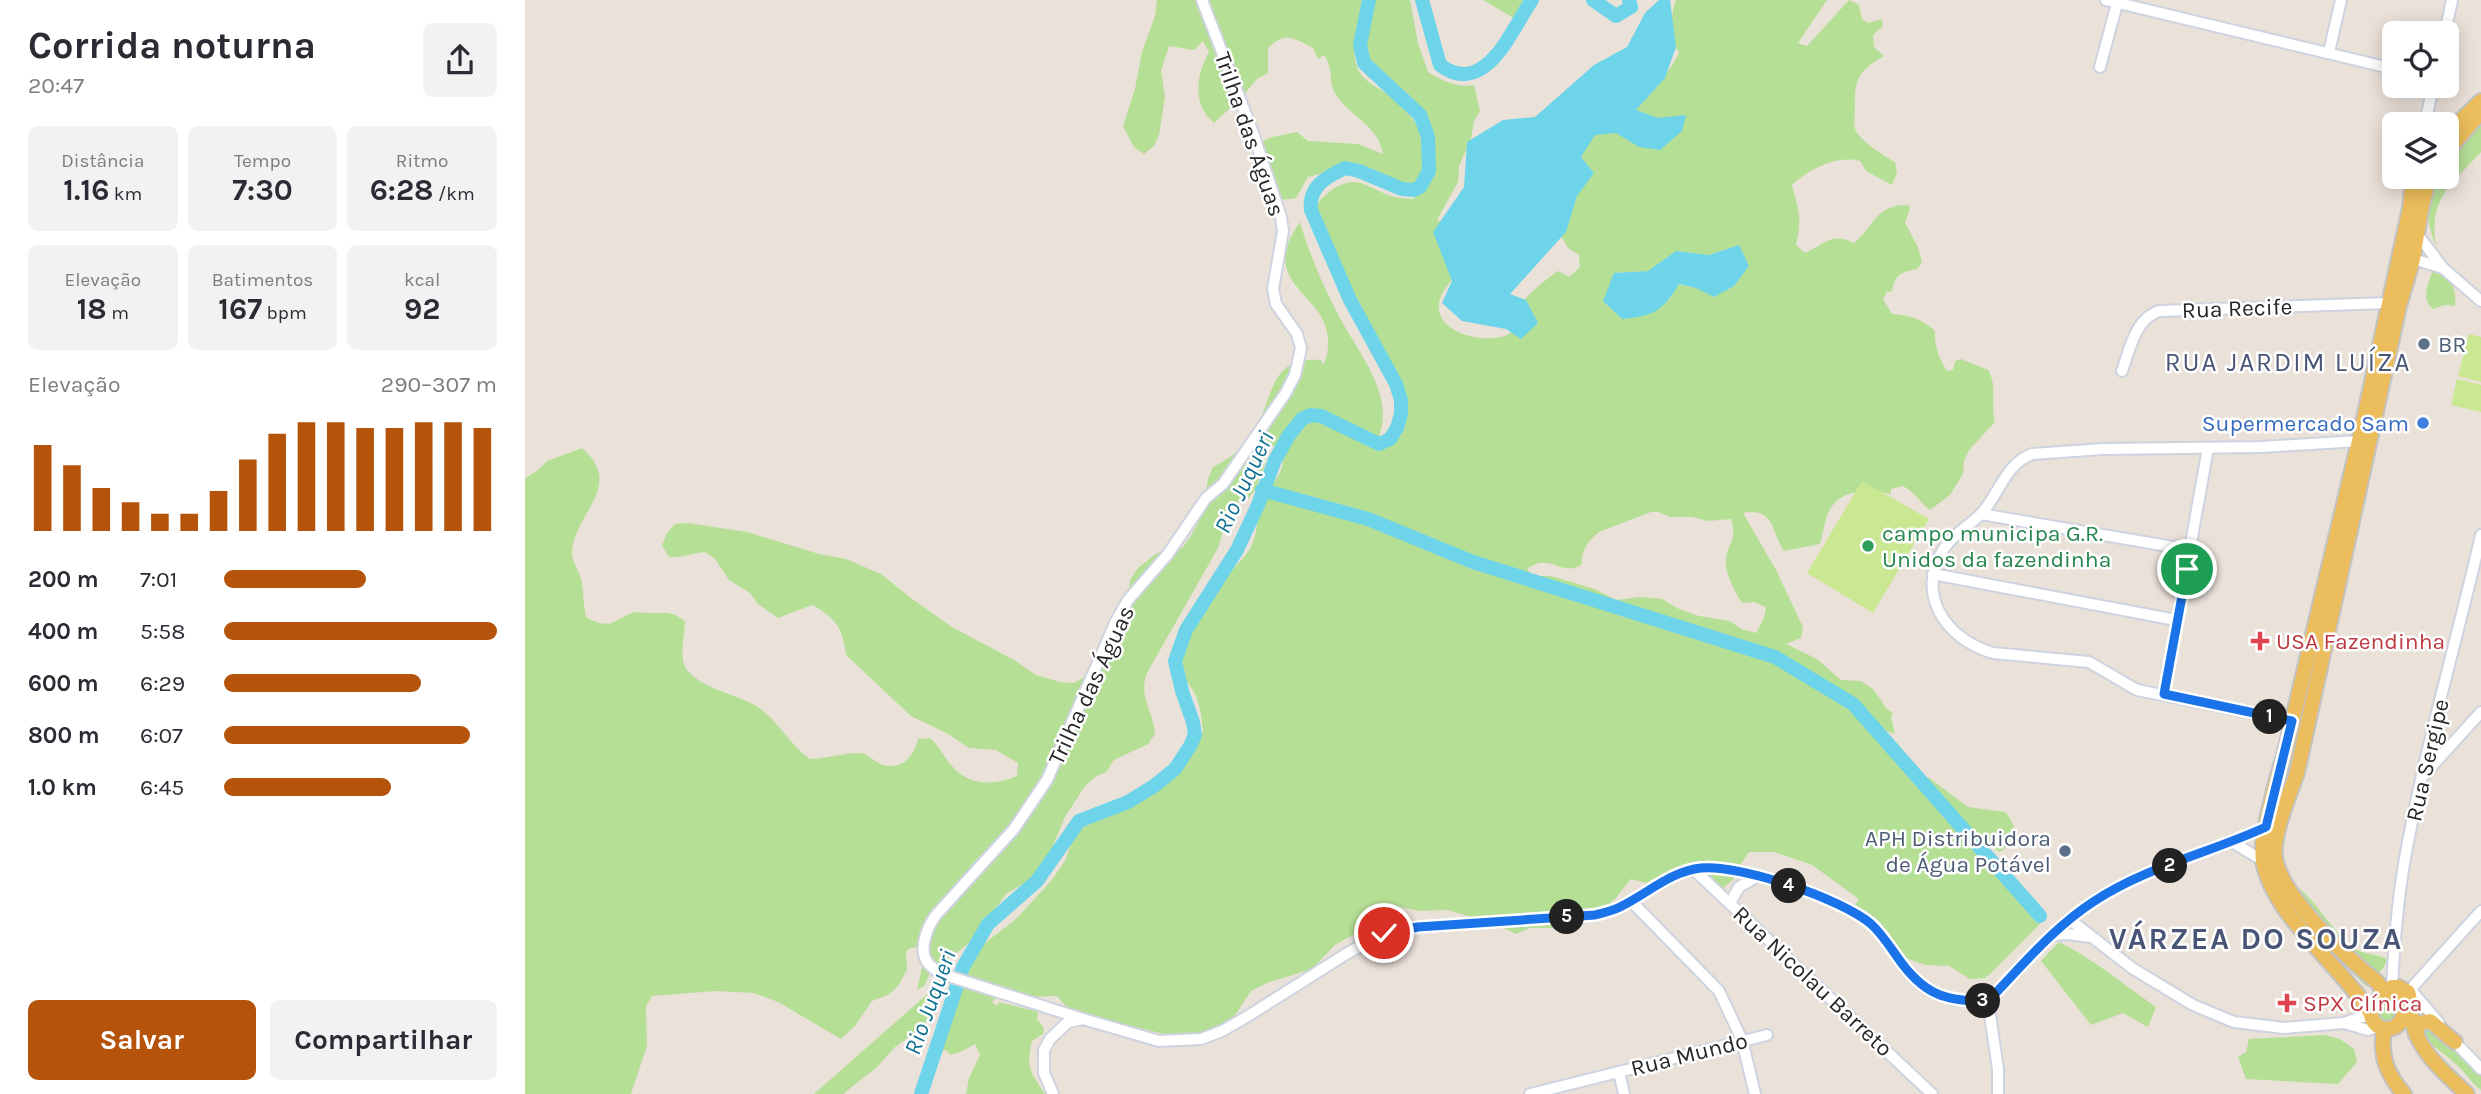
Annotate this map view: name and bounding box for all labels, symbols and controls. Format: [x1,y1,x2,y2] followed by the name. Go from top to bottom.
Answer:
[2382,21,2459,189] map controls
[2382,21,2459,98] button: locate
[28,23,316,68] text: Corrida noturna
[423,23,497,97] button: share
[1209,48,1290,220] street label: Trilha das Águas
[28,72,84,99] text: 20:47
[2382,112,2459,189] button: layers
[61,150,144,172] text: Distância
[234,150,291,172] text: Tempo
[396,150,448,172] text: Ritmo
[63,172,109,208] text: 1.16
[232,172,293,208] text: 7:30
[370,172,433,208] text: 6:28
[109,183,142,205] text: km
[433,183,475,205] text: /km
[65,269,141,291] text: Elevação
[212,269,313,291] text: Batimentos
[404,269,440,291] text: kcal
[77,291,107,327] text: 18
[218,291,262,327] text: 167
[404,291,440,327] text: 92
[2181,293,2293,324] street label: Rua Recife
[107,302,129,324] text: m
[262,302,307,324] text: bpm
[2438,331,2466,358] place label: BR
[2416,336,2432,352] marker: BR
[2165,346,2411,378] district label: RUA JARDIM LUÍZA
[28,371,121,398] text: Elevação
[381,371,497,398] text: 290–307 m
[2202,410,2409,437] place label: Supermercado Sam
[2415,415,2431,431] marker: Supermercado Sam
[1208,426,1280,538] water label: Rio Juqueri
[1882,520,2111,573] place label: campo municipa G.R. Unidos da fazendinha
[1860,538,1876,554] marker: campo municipa G.R. Unidos da fazendinha
[2157,539,2217,599] pin
[2168,550,2206,588] icon: arrive
[28,566,99,593] text: 200 m
[140,566,177,593] text: 7:01
[1043,601,1140,769] street label: Trilha das Águas
[28,618,98,645] text: 400 m
[140,618,185,645] text: 5:58
[2276,628,2445,655] place label: USA Fazendinha
[2250,631,2270,651] marker: USA Fazendinha
[28,670,99,697] text: 600 m
[140,670,185,697] text: 6:29
[2400,696,2455,824] street label: Rua Sergipe
[2253,700,2287,734] pin: 1
[2266,705,2273,727] text: 1
[28,722,100,749] text: 800 m
[140,722,183,749] text: 6:07
[28,774,97,801] text: 1.0 km
[140,774,184,801] text: 6:45
[1865,825,2051,878] place label: APH Distribuidora de Água Potável
[2057,843,2073,859] marker: APH Distribuidora de Água Potável
[2153,848,2187,884] pin: 2
[2164,854,2175,876] text: 2
[1771,868,1807,903] pin: 4
[1783,874,1794,896] text: 4
[1549,900,1585,934] pin: 5
[1727,900,1898,1062] street label: Rua Nicolau Barreto
[1354,903,1414,963] pin
[1561,905,1572,927] text: 5
[1365,914,1403,952] icon: check
[2109,919,2403,957] district label: VÁRZEA DO SOUZA
[898,946,962,1058] water label: Rio Juqueri
[1965,984,2001,1018] pin: 3
[1977,989,1988,1011] text: 3
[2303,990,2423,1017] place label: SPX Clínica
[2277,993,2297,1013] marker: SPX Clínica
[28,1000,256,1080] button: Salvar
[270,1000,497,1080] button: Compartilhar
[1628,1027,1750,1082] street label: Rua Mundo

